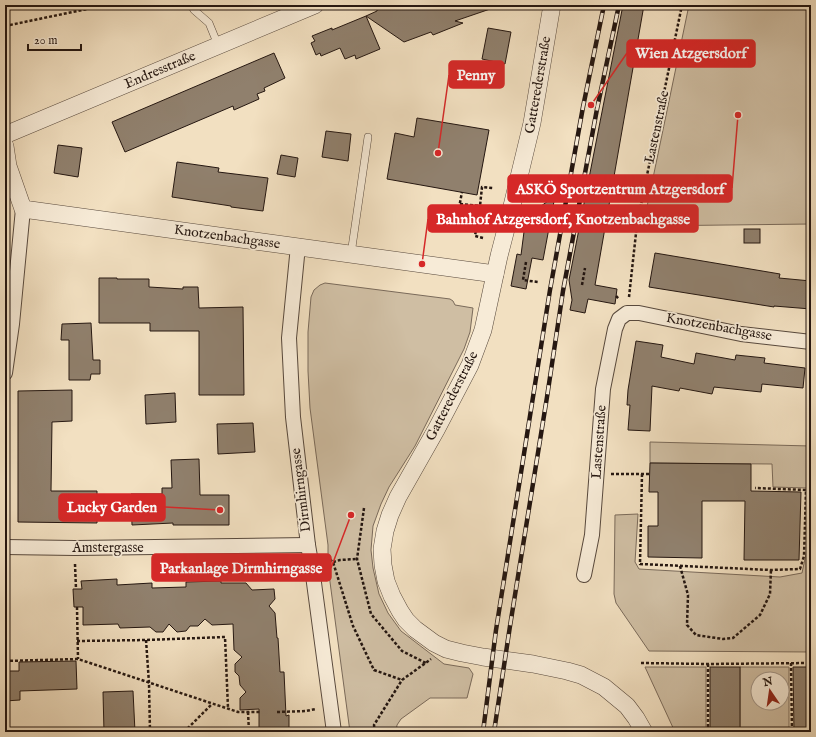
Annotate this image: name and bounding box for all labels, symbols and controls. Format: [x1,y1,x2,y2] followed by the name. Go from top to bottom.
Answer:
[28,26,81,52] scale bar
[34,33,57,48] text: 20 m
[521,34,556,135] street label: Gatterederstraße
[627,40,755,67] callout: Wien Atzgersdorf
[634,44,749,63] text: Wien Atzgersdorf
[122,47,199,93] street label: Endresstraße
[449,61,504,88] callout: Penny
[457,66,496,85] text: Penny
[640,88,674,165] street label: Lastenstraße
[508,175,732,202] callout: ASKÖ Sportzentrum Atzgersdorf
[515,180,727,199] text: ASKÖ Sportzentrum Atzgersdorf
[428,205,698,232] callout: Bahnhof Atzgersdorf, Knotzenbachgasse
[436,210,690,229] text: Bahnhof Atzgersdorf, Knotzenbachgasse
[173,221,282,253] street label: Knotzenbachgasse
[665,309,774,345] street label: Knotzenbachgasse
[422,348,483,444] street label: Gatterederstraße
[587,404,611,480] street label: Lastenstraße
[287,446,315,533] street label: Dirmhirngasse
[59,494,165,521] callout: Lucky Garden
[67,498,157,517] text: Lucky Garden
[71,539,144,557] street label: Amstergasse
[152,554,331,581] callout: Parkanlage Dirmhirngasse
[160,559,322,578] text: Parkanlage Dirmhirngasse
[750,671,790,711] north arrow
[761,674,775,690] text: N

